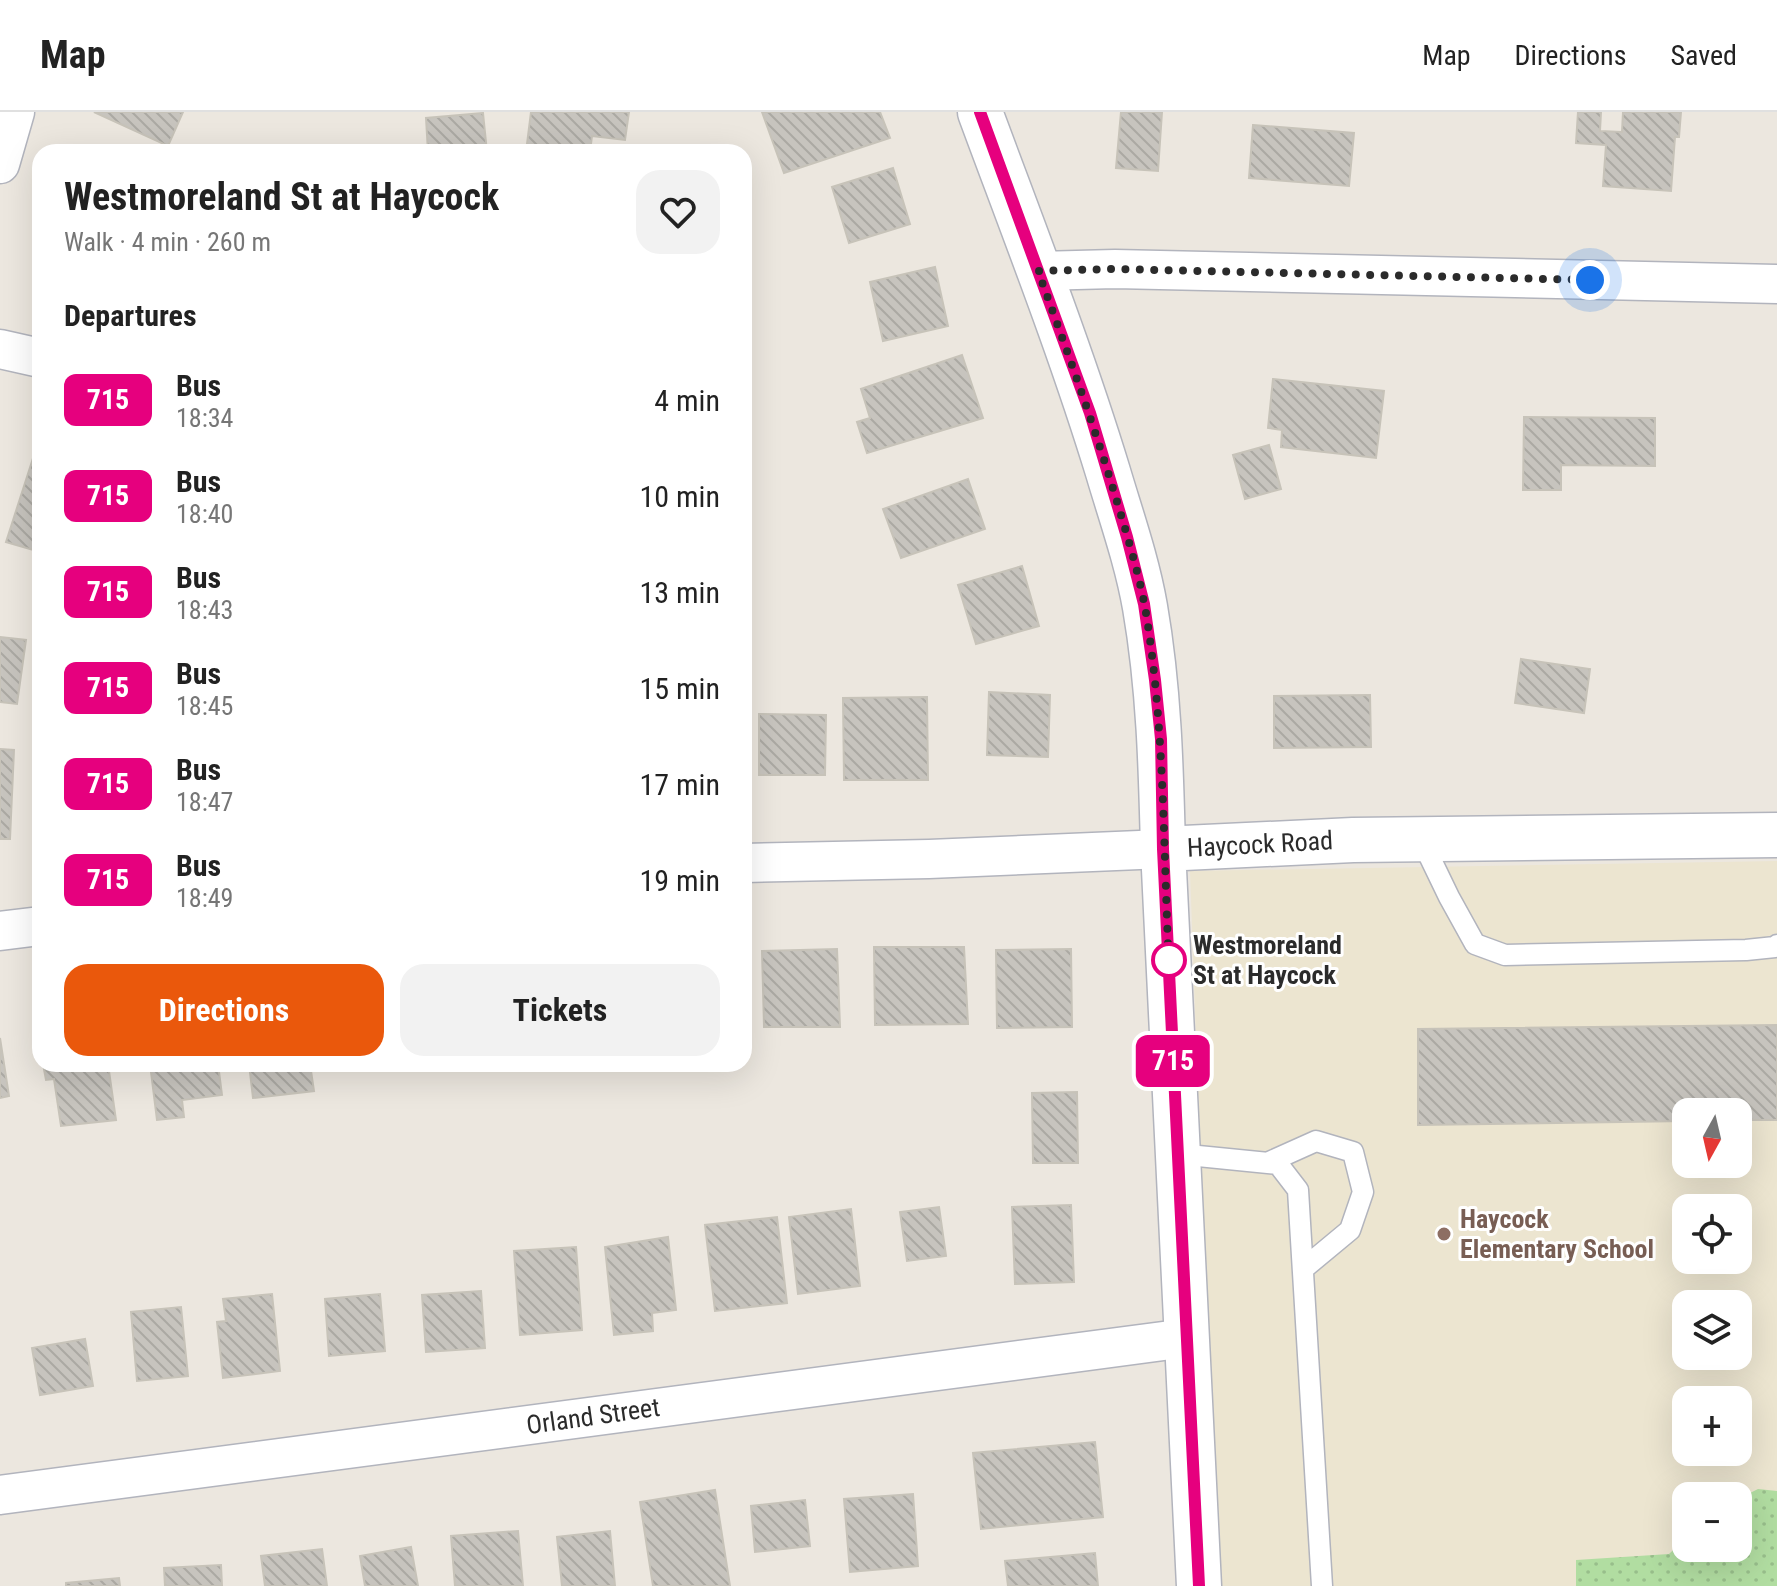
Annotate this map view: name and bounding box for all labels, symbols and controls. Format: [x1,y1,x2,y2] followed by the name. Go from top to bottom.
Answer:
[40,33,106,77] text: Map
[1422,39,1471,72] text: Map
[1515,39,1626,72] text: Directions
[1670,39,1737,72] text: Saved
[636,170,720,254] button: heart
[64,175,499,219] text: Westmoreland St at Haycock
[64,227,271,257] text: Walk · 4 min · 260 m
[1570,260,1610,300] your location
[64,298,197,333] text: Departures
[176,368,221,403] text: Bus
[87,383,129,416] text: 715
[654,383,720,418] text: 4 min
[176,403,233,433] text: 18:34
[176,464,221,499] text: Bus
[87,479,129,512] text: 715
[639,479,720,514] text: 10 min
[176,499,233,529] text: 18:40
[176,560,221,595] text: Bus
[87,575,129,608] text: 715
[639,575,720,610] text: 13 min
[176,595,233,625] text: 18:43
[176,656,221,691] text: Bus
[87,671,129,704] text: 715
[639,671,720,706] text: 15 min
[176,691,233,721] text: 18:45
[176,752,221,787] text: Bus
[87,767,129,800] text: 715
[639,767,720,802] text: 17 min
[176,787,233,817] text: 18:47
[1186,825,1334,863] street label: Haycock Road
[176,848,221,883] text: Bus
[87,863,129,896] text: 715
[639,863,720,898] text: 19 min
[176,883,233,913] text: 18:49
[1193,930,1342,990] place label: Westmoreland St at Haycock
[1152,943,1186,977] marker: Westmoreland St at Haycock
[64,964,384,1056] button: Directions
[400,964,720,1056] button: Tickets
[1127,1035,1219,1087] line badge: 715
[1152,1044,1194,1077] text: 715
[1672,1098,1752,1178] north arrow
[1672,1098,1752,1562] map controls
[1672,1194,1752,1274] button: locate
[1460,1204,1654,1264] place label: Haycock Elementary School
[1435,1225,1453,1243] marker: Haycock Elementary School
[1672,1290,1752,1370] button: layers
[1672,1386,1752,1466] button: +
[524,1392,662,1440] street label: Orland Street
[1672,1482,1752,1562] button: −

